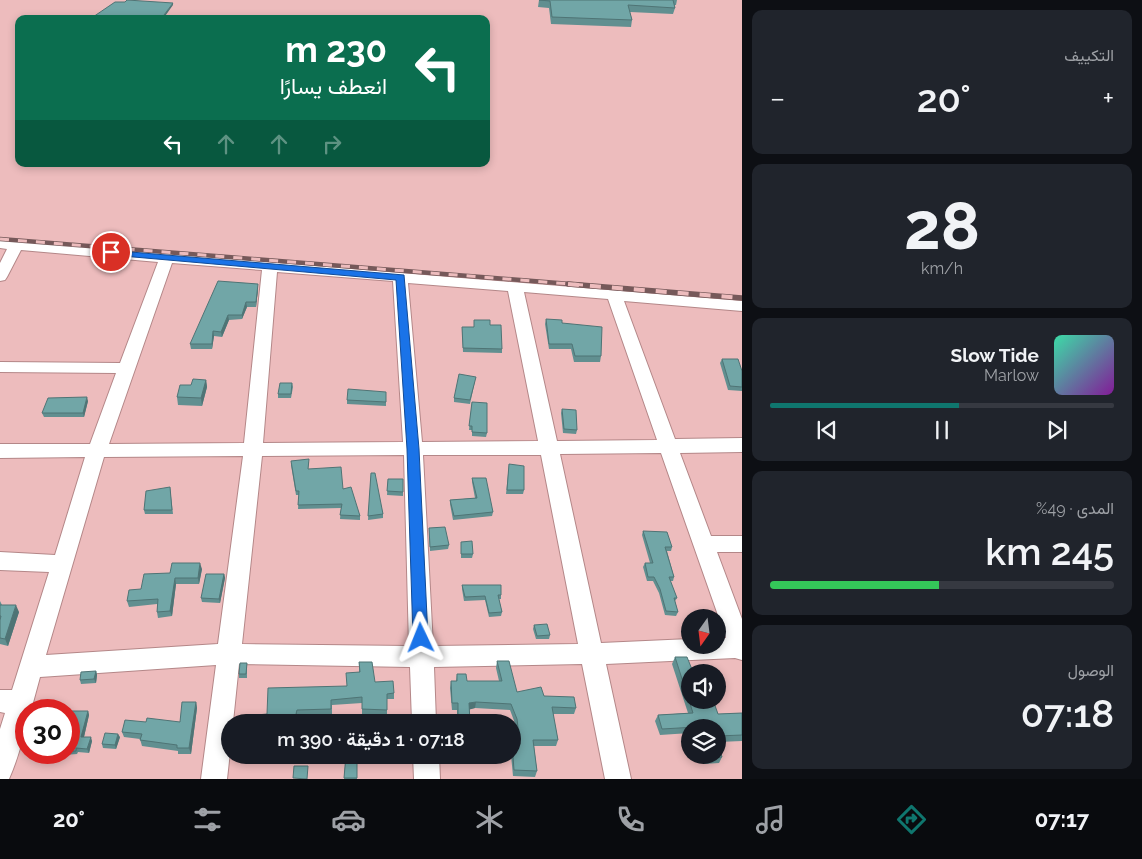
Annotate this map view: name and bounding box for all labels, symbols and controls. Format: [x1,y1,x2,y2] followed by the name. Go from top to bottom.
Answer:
[285,29,387,70] text: 230 m
[405,35,470,100] icon: left
[1064,46,1114,65] text: التكييف
[280,73,387,99] text: انعطف يسارًا
[917,76,971,121] text: 20°
[770,82,785,115] text: −
[1102,82,1114,115] text: +
[159,130,187,158] icon: left
[212,130,240,158] icon: ahead
[265,130,293,158] icon: ahead
[318,130,346,158] icon: right
[904,188,980,264] text: 28
[90,231,132,273] pin
[97,238,125,266] icon: arrive
[921,259,963,278] text: km/h
[950,344,1039,366] text: Slow Tide
[984,366,1039,385] text: Marlow
[813,416,841,444] icon: previous
[928,416,956,444] icon: pause
[1043,416,1071,444] icon: next
[1036,499,1114,518] text: المدى · 49%
[985,529,1114,574] text: 245 km
[681,609,726,654] north arrow
[681,609,726,764] map controls
[394,611,446,663] position arrow
[1068,661,1114,680] text: الوصول
[681,664,726,709] button: sound
[1021,691,1114,736] text: 07:18
[15,699,80,764] speed limit sign: 30
[681,719,726,764] button: layers
[277,728,465,750] text: 07:18 · 1 دقيقة · 390 m
[190,802,225,837] icon: filters
[331,802,366,837] icon: car
[472,802,507,837] icon: climate
[613,802,648,837] icon: phone
[753,802,788,837] icon: music
[894,802,929,837] icon: directions
[53,806,85,832] text: 20°
[1035,806,1089,832] text: 07:17

